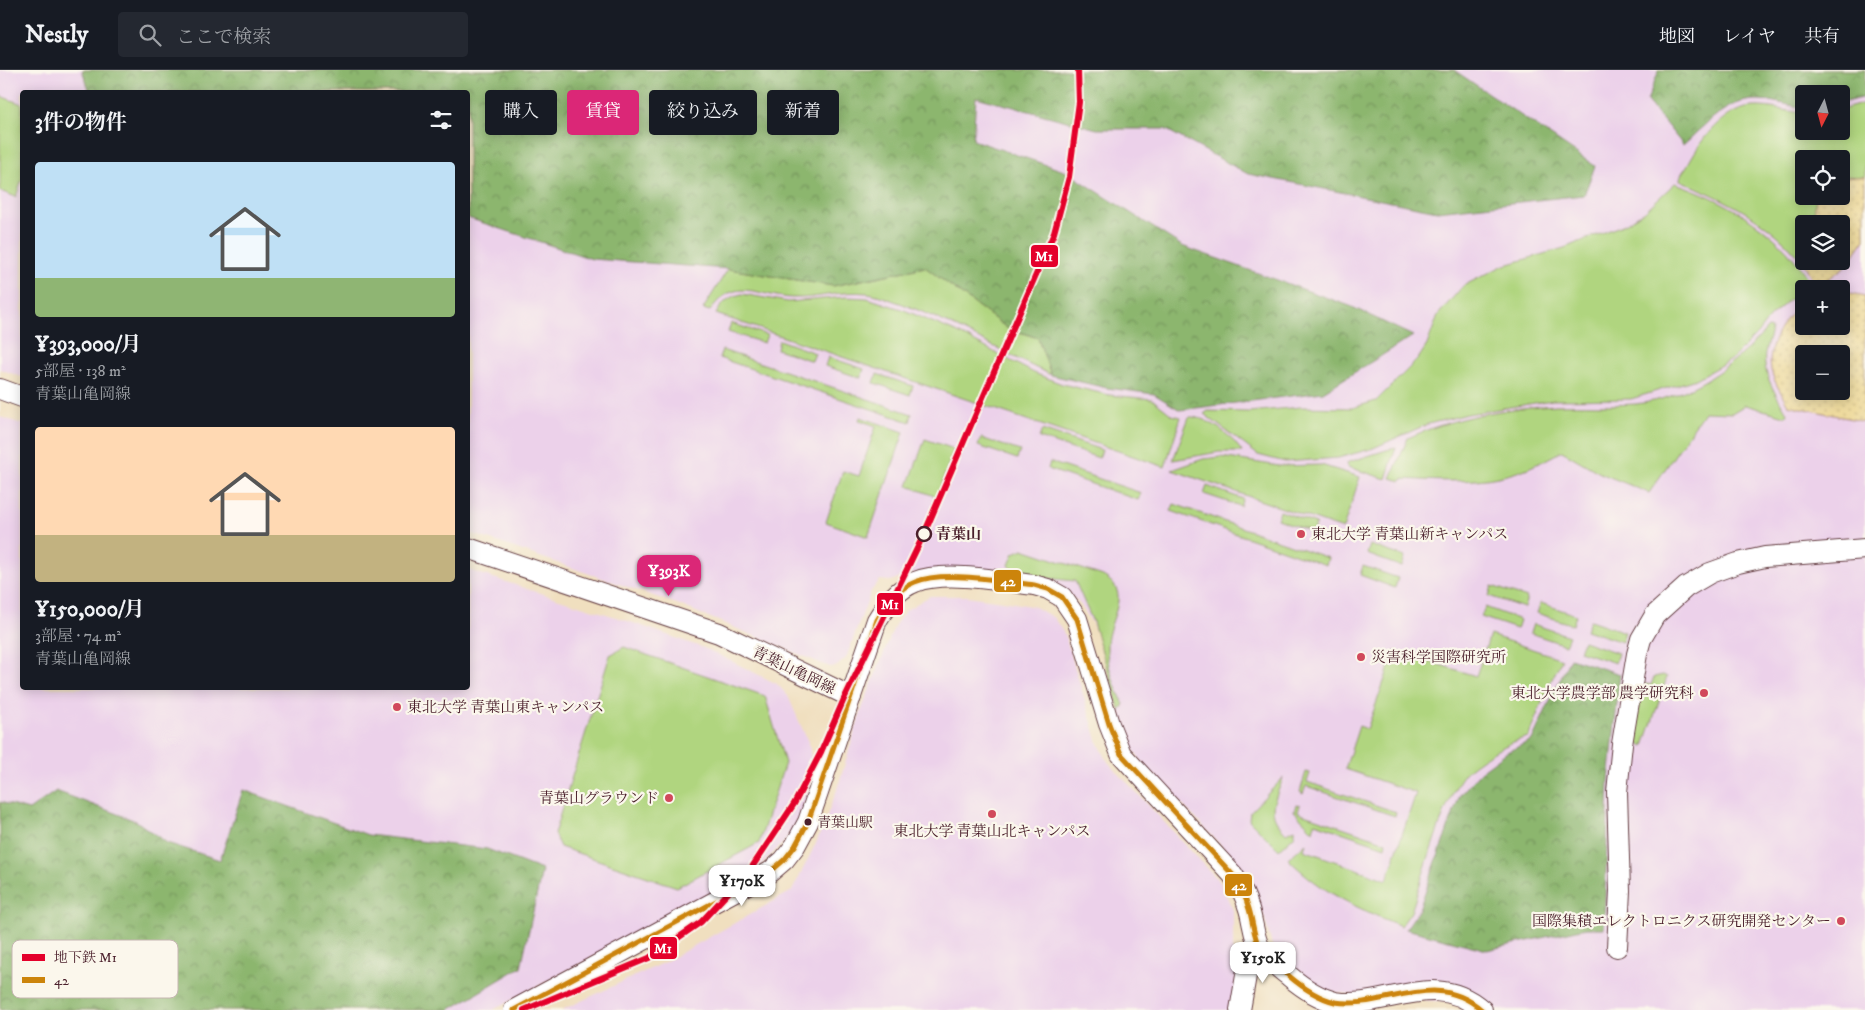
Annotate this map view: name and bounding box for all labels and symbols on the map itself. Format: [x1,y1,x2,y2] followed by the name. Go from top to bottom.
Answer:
[1795,85,1850,140] north arrow
[1030,244,1059,268] line badge: M1
[1035,248,1053,266] text: M1
[936,525,981,544] place label: 青葉山
[1311,525,1508,544] place label: 東北大学 青葉山新キャンパス
[916,526,932,542] marker: 青葉山
[1295,528,1307,540] marker: 東北大学 青葉山新キャンパス
[634,554,704,597] pin: ¥393K
[993,569,1022,593] line badge: 42
[1000,573,1017,591] text: 42
[876,592,904,616] line badge: M1
[881,596,899,614] text: M1
[749,642,838,699] street label: 青葉山亀岡線
[1371,648,1506,667] place label: 災害科学国際研究所
[1355,651,1367,663] marker: 災害科学国際研究所
[1511,684,1694,703] place label: 東北大学農学部 農学研究科
[1698,687,1710,699] marker: 東北大学農学部 農学研究科
[407,698,604,717] place label: 東北大学 青葉山東キャンパス
[391,701,403,713] marker: 東北大学 青葉山東キャンパス
[539,789,659,808] place label: 青葉山グラウンド
[663,792,675,804] marker: 青葉山グラウンド
[986,808,998,820] marker: 東北大学 青葉山北キャンパス
[817,814,873,832] place label: 青葉山駅
[803,817,813,827] marker: 青葉山駅
[893,822,1091,841] place label: 東北大学 青葉山北キャンパス
[707,864,777,907] pin: ¥170K
[1224,873,1253,897] line badge: 42
[1231,877,1248,895] text: 42
[1532,912,1831,931] place label: 国際集積エレクトロニクス研究開発センター
[1835,915,1847,927] marker: 国際集積エレクトロニクス研究開発センター
[649,936,678,960] line badge: M1
[12,940,178,998] legend
[654,940,672,958] text: M1
[1228,942,1298,984] pin: ¥150K
[54,949,117,967] text: 地下鉄 M1
[54,972,69,990] text: 42

